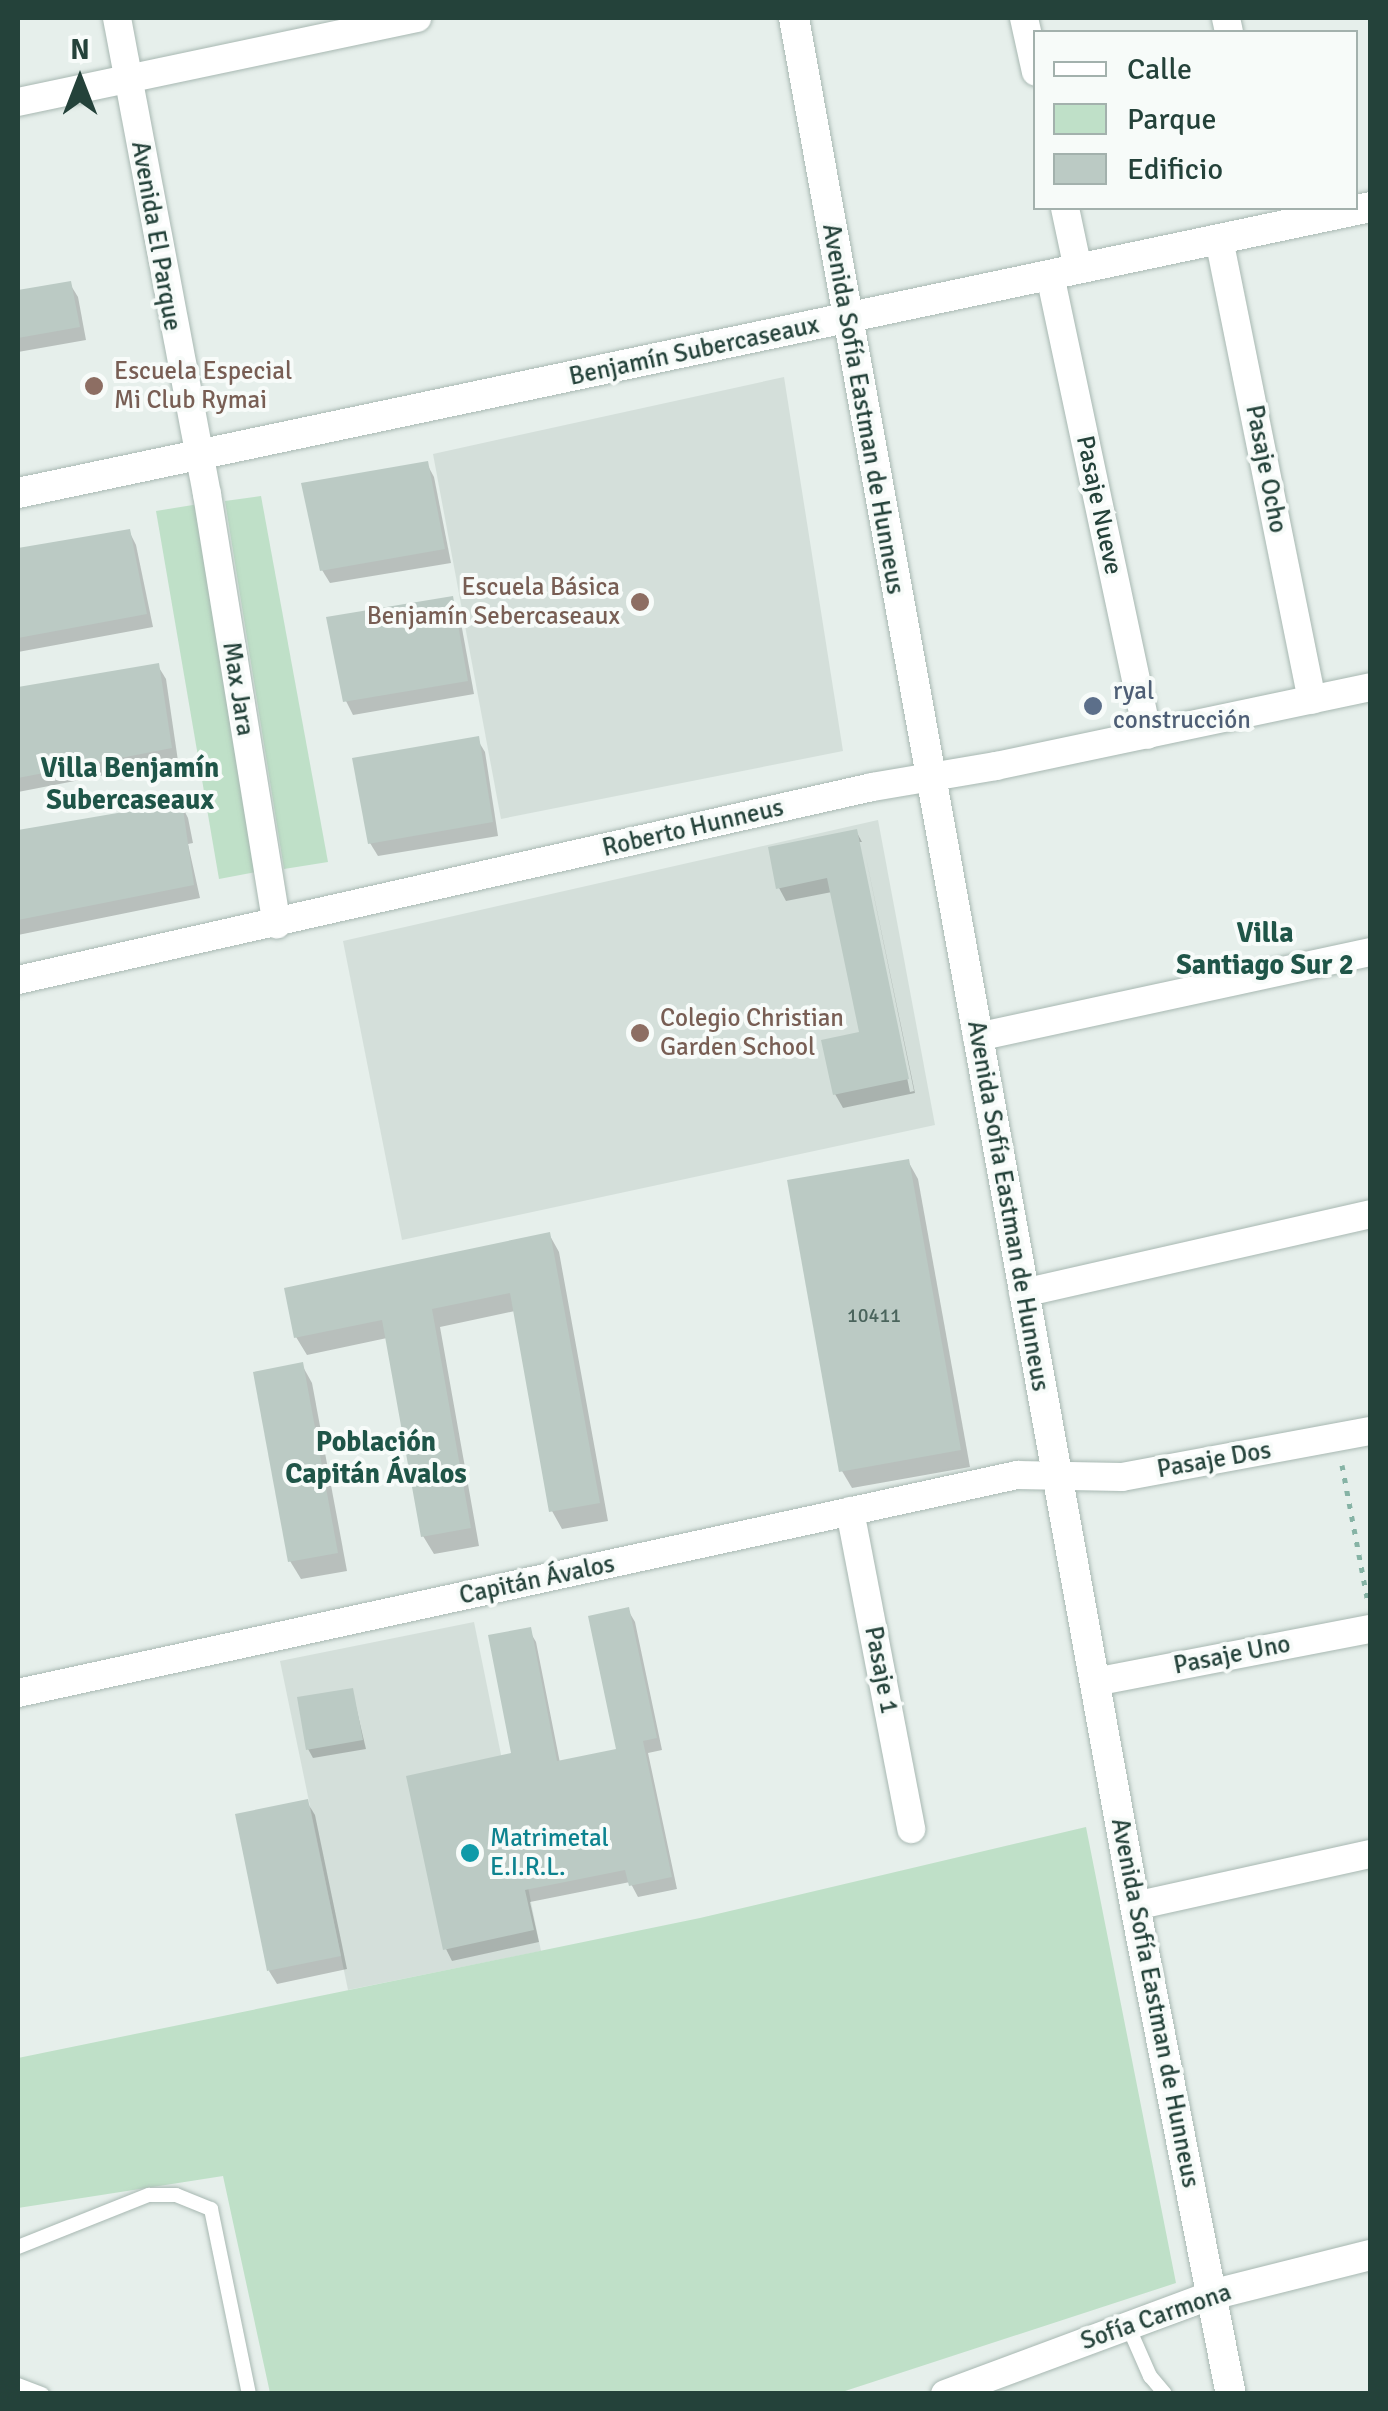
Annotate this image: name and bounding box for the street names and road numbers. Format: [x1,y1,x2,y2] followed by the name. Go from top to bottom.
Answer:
[125,139,187,333] street label: Avenida El Parque
[816,221,910,597] street label: Avenida Sofía Eastman de Hunneus
[566,310,822,392] street label: Benjamín Subercaseaux
[1239,402,1293,536] street label: Pasaje Ocho
[1070,433,1128,577] street label: Pasaje Nueve
[216,640,260,738] street label: Max Jara
[599,793,787,863] street label: Roberto Hunneus
[961,1018,1055,1394] street label: Avenida Sofía Eastman de Hunneus
[1155,1435,1273,1485] street label: Pasaje Dos
[457,1549,617,1611] street label: Capitán Ávalos
[858,1624,904,1716] street label: Pasaje 1
[1171,1629,1293,1681] street label: Pasaje Uno
[1104,1816,1206,2190] street label: Avenida Sofía Eastman de Hunneus
[1077,2277,1235,2357] street label: Sofía Carmona

